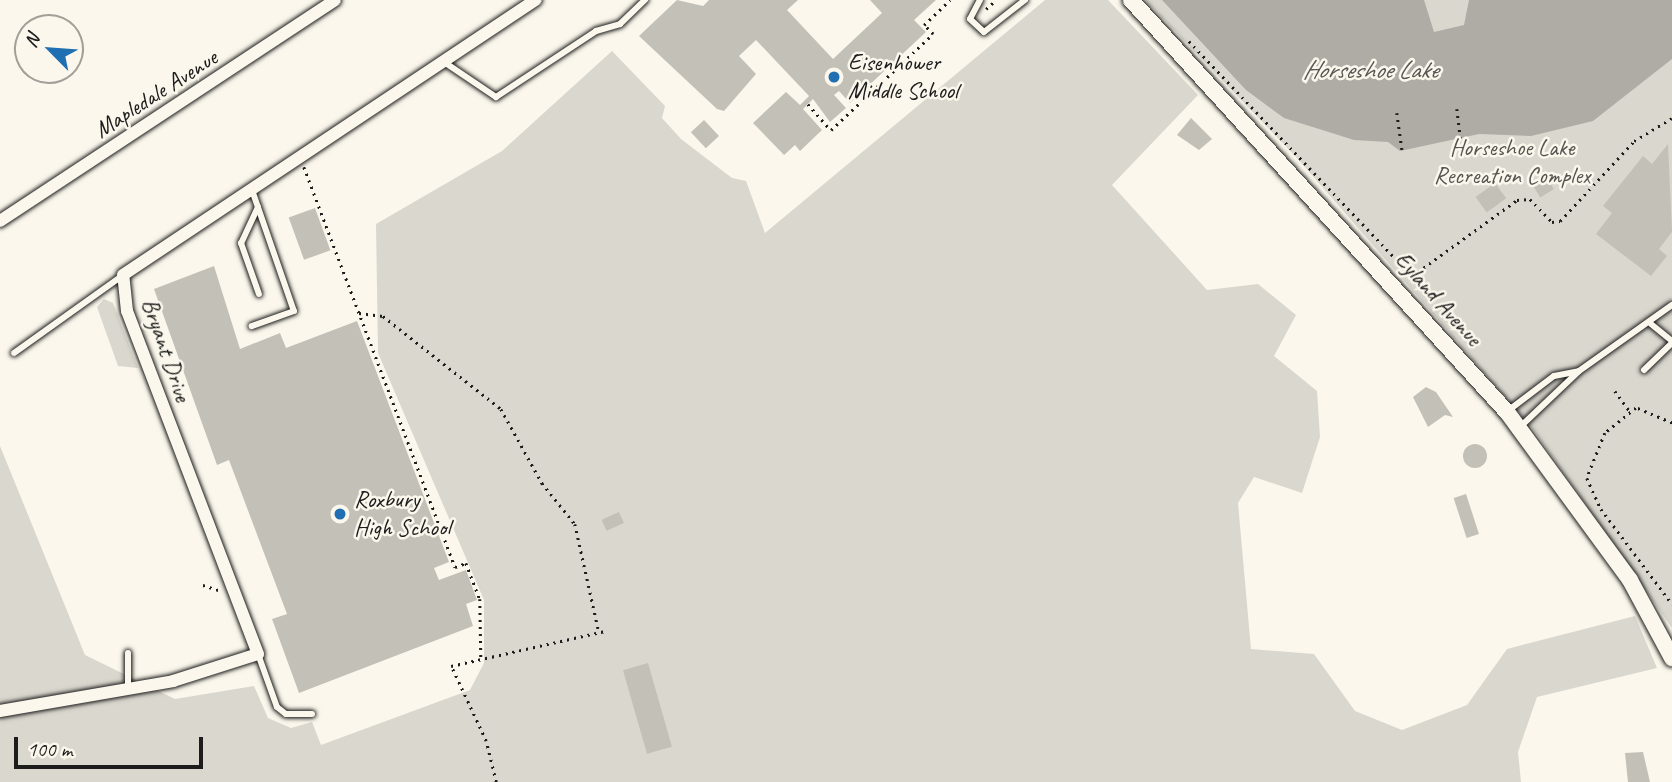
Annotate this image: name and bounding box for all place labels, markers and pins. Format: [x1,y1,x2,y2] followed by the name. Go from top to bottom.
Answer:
[848,49,958,105] place label: Eisenhower Middle School
[826,69,842,85] marker: Eisenhower Middle School
[354,486,449,542] place label: Roxbury High School
[332,506,348,522] marker: Roxbury High School

